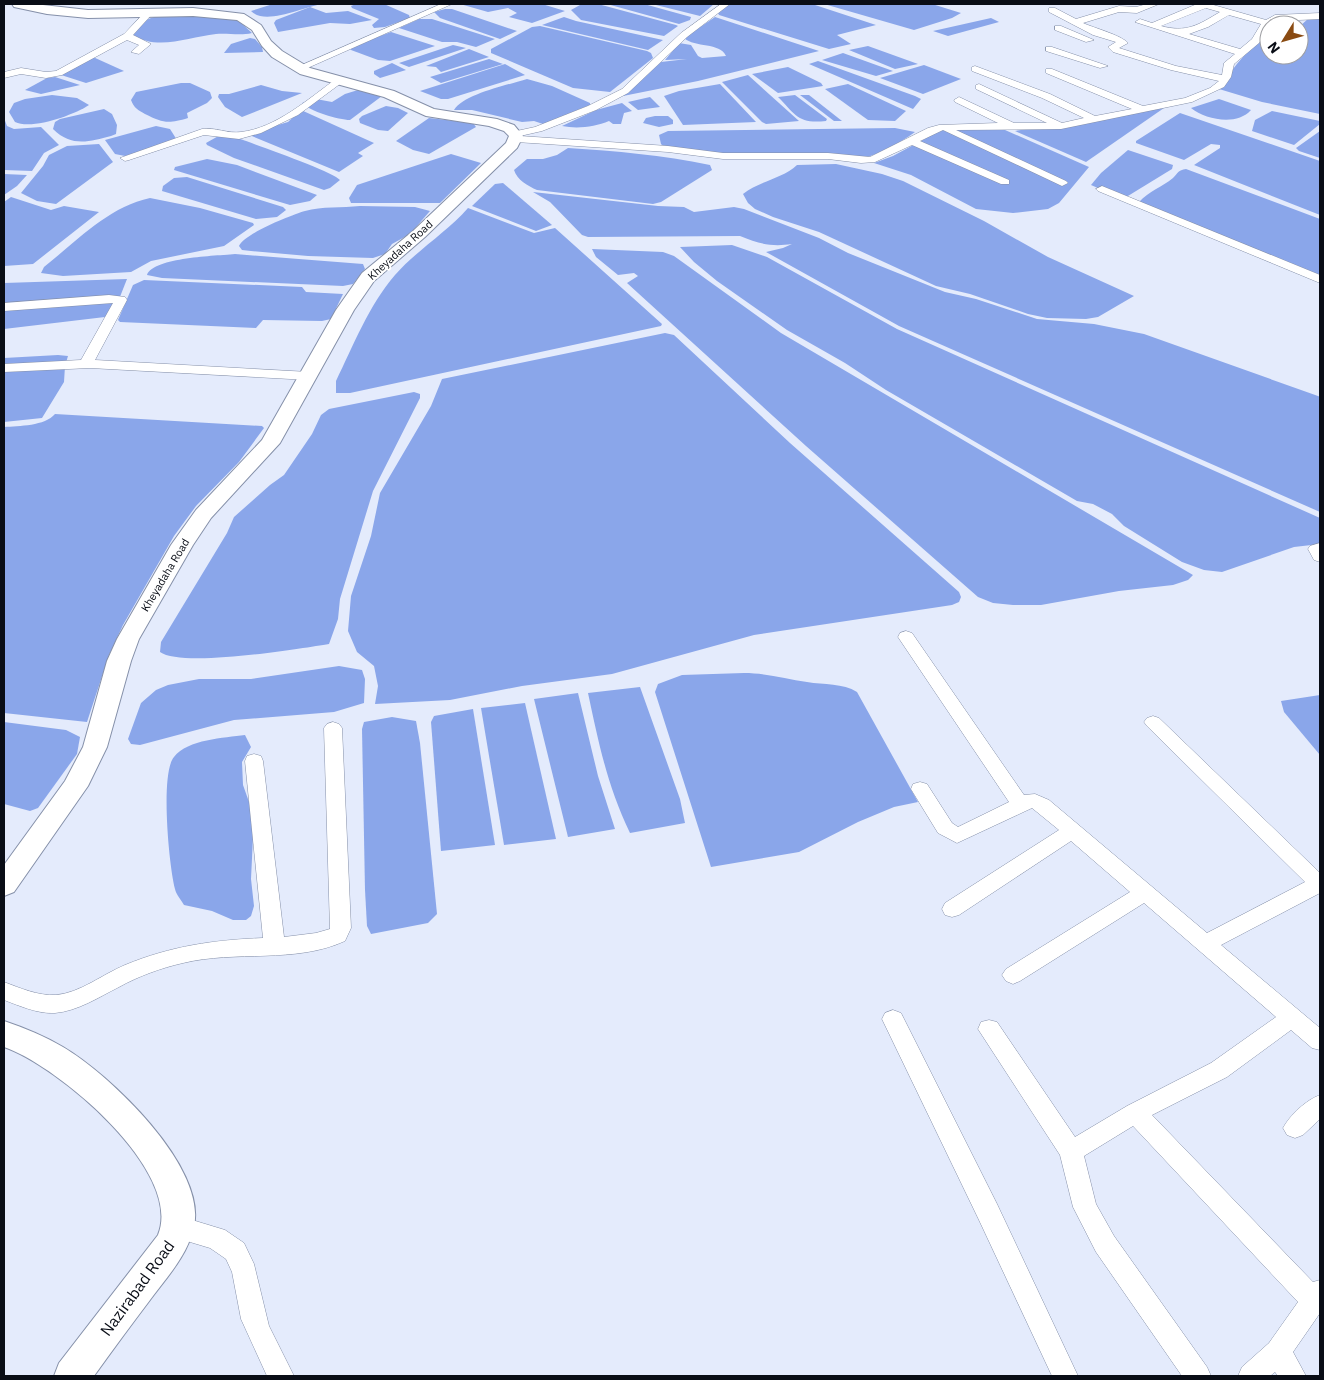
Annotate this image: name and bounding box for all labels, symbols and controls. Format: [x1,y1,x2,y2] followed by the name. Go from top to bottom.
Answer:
[1259,15,1309,65] north arrow
[1263,38,1284,57] text: N
[365,217,435,283] street label: Kheyadaha Road
[138,536,192,614] street label: Kheyadaha Road
[96,1236,178,1340] street label: Nazirabad Road

